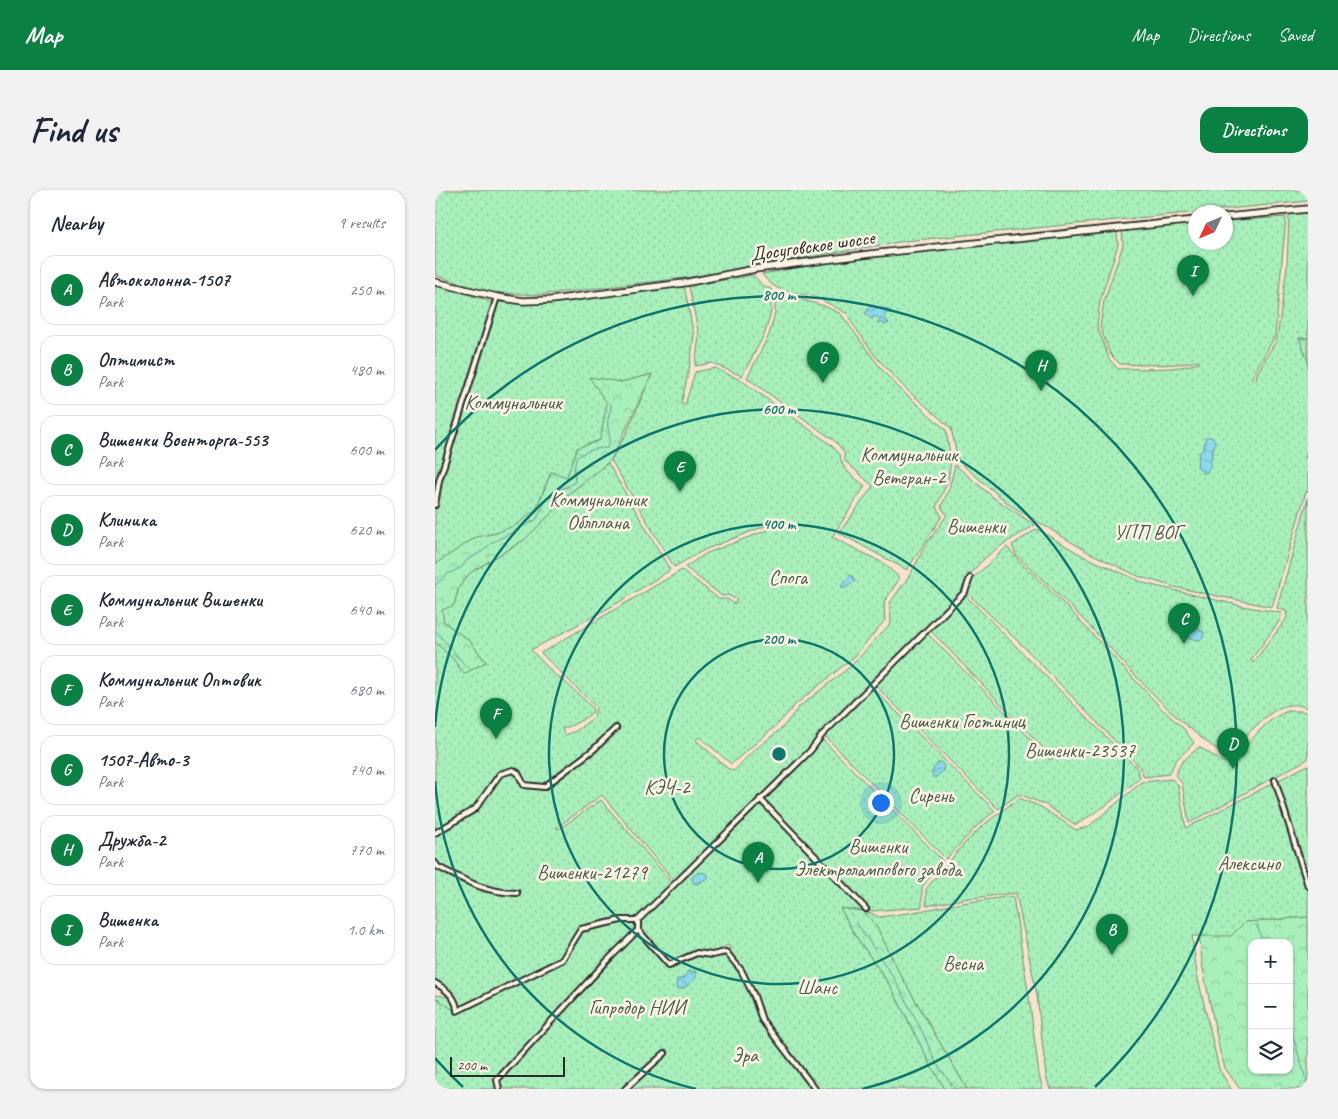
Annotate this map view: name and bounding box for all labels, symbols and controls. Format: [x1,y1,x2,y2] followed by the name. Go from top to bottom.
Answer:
[25,20,62,50] text: Map
[1132,24,1159,46] text: Map
[1187,24,1250,46] text: Directions
[1278,24,1313,46] text: Saved
[1200,107,1308,153] button: Directions
[30,108,117,153] text: Find us
[1188,205,1233,250] north arrow
[50,210,103,236] text: Nearby
[338,213,385,233] text: 9 results
[748,225,877,267] street label: Досуговское шоссе
[1177,255,1209,296] pin: I
[98,268,230,292] text: Автоколонна-1507
[63,280,71,300] text: A
[350,280,384,300] text: 250 m
[763,286,797,305] text: 800 m
[98,292,123,312] text: Park
[807,342,839,383] pin: G
[98,348,174,372] text: Оптимист
[1025,350,1057,391] pin: H
[63,360,71,380] text: B
[350,360,384,380] text: 480 m
[98,372,123,392] text: Park
[465,390,563,415] park label: Коммунальник
[763,400,797,419] text: 600 m
[98,428,268,452] text: Вишенки Военторга-553
[63,440,71,460] text: C
[350,440,384,460] text: 600 m
[861,442,959,490] park label: Коммунальник Ветеран-2
[664,451,696,492] pin: E
[98,452,123,472] text: Park
[550,487,648,535] park label: Коммунальник Облплана
[98,508,156,532] text: Клиника
[947,514,1007,539] park label: Вишенки
[763,515,797,534] text: 400 m
[62,520,72,540] text: D
[350,520,384,540] text: 620 m
[1114,520,1186,545] park label: УПП ВОГ
[98,532,123,552] text: Park
[769,565,809,590] park label: Спога
[98,588,262,612] text: Коммунальник Вишенки
[63,600,71,620] text: E
[350,600,384,620] text: 640 m
[1168,603,1200,644] pin: C
[98,612,123,632] text: Park
[763,630,797,649] text: 200 m
[98,668,261,692] text: Коммунальник Оптовик
[63,680,71,700] text: F
[350,680,384,700] text: 680 m
[98,692,123,712] text: Park
[480,698,512,739] pin: F
[899,709,1027,734] park label: Вишенки Гостиниц
[1217,728,1249,769] pin: D
[1025,738,1136,763] park label: Вишенки-23537
[770,745,788,763] centre of rings
[98,748,189,772] text: 1507-Авто-3
[63,760,71,780] text: G
[350,760,384,780] text: 740 m
[98,772,123,792] text: Park
[644,775,692,800] park label: КЭЧ-2
[909,783,955,808] park label: Сирень
[868,790,894,816] your location
[98,828,166,852] text: Дружба-2
[794,834,963,883] park label: Вишенки Электролампового завода
[62,840,72,860] text: H
[350,840,384,860] text: 770 m
[742,842,774,883] pin: A
[1218,851,1281,876] park label: Алексино
[98,852,123,872] text: Park
[537,860,649,885] park label: Вишенки-21279
[98,908,158,932] text: Вишенка
[1096,914,1128,955] pin: B
[64,920,70,940] text: I
[347,920,384,940] text: 1.0 km
[98,932,123,952] text: Park
[1248,939,1293,1074] map controls
[1248,939,1293,984] button: +
[943,951,985,976] park label: Весна
[797,975,838,1000] park label: Шанс
[1248,984,1293,1029] button: −
[589,995,689,1020] park label: Гипродор НИИ
[1248,1029,1293,1074] button: layers
[732,1043,759,1068] park label: Эра
[450,1054,565,1077] scale bar
[457,1057,487,1074] text: 200 m

